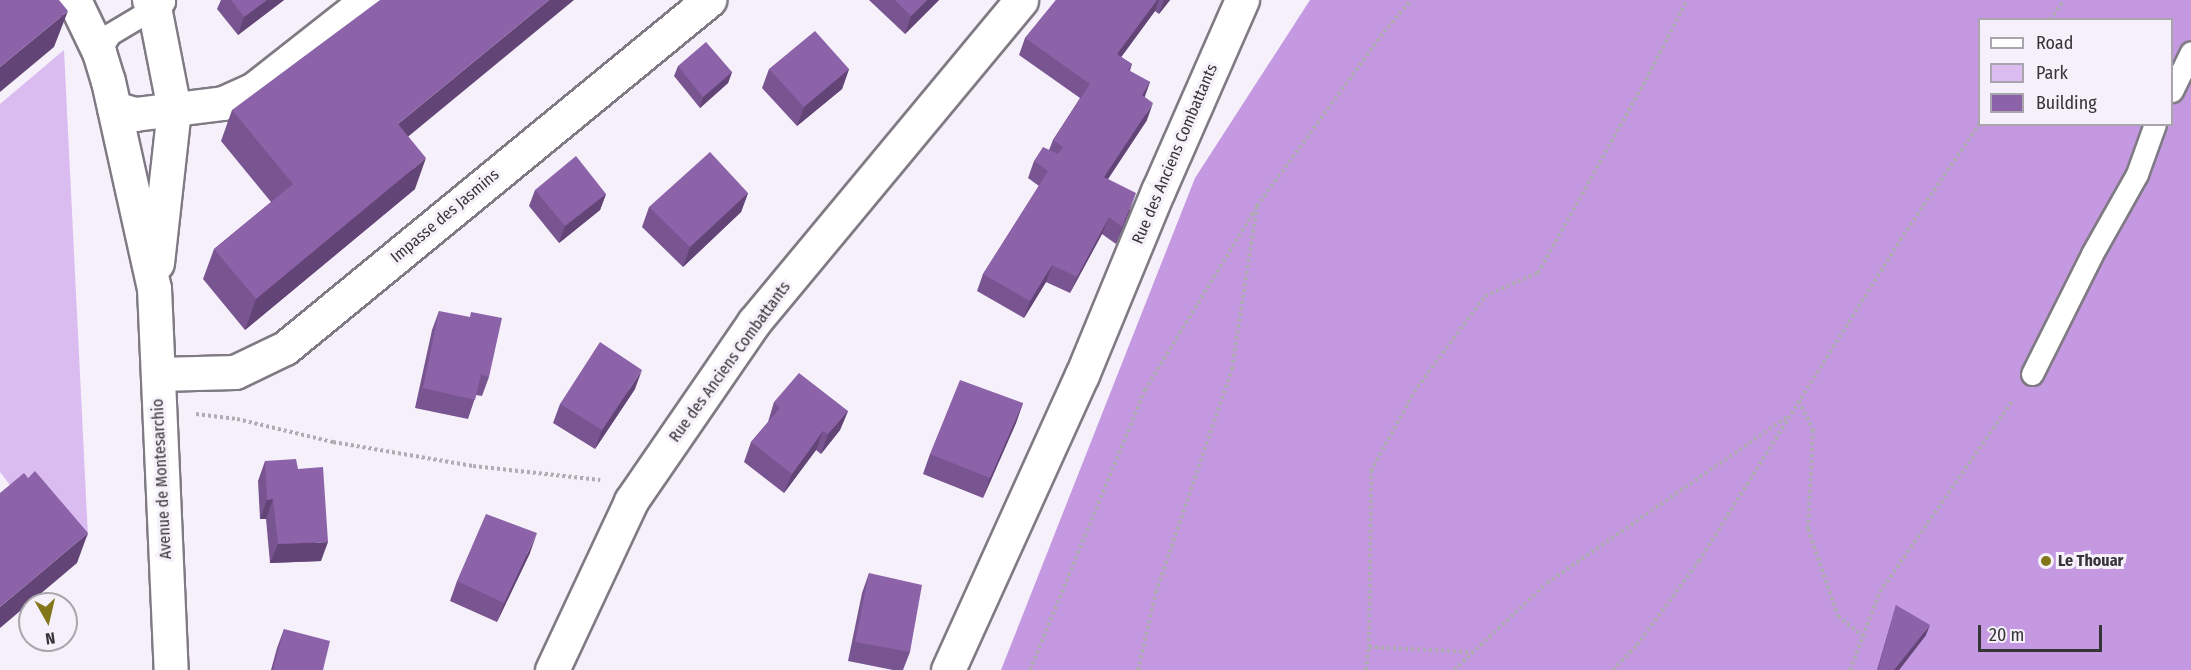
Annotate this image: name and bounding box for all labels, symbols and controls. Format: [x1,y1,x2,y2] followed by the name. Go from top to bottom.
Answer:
[1978,18,2173,126] legend
[2036,32,2073,54] text: Road
[1128,61,1222,247] street label: Rue des Anciens Combattants
[2036,62,2068,84] text: Park
[2036,92,2097,114] text: Building
[387,165,503,267] street label: Impasse des Jasmins
[665,278,795,446] street label: Rue des Anciens Combattants
[148,398,176,560] street label: Avenue de Montesarchio
[2058,551,2123,571] place label: Le Thouar
[2039,554,2053,568] marker: Le Thouar
[18,592,78,652] north arrow
[1981,613,2106,651] scale bar
[1989,624,2024,646] text: 20 m
[44,628,56,648] text: N

